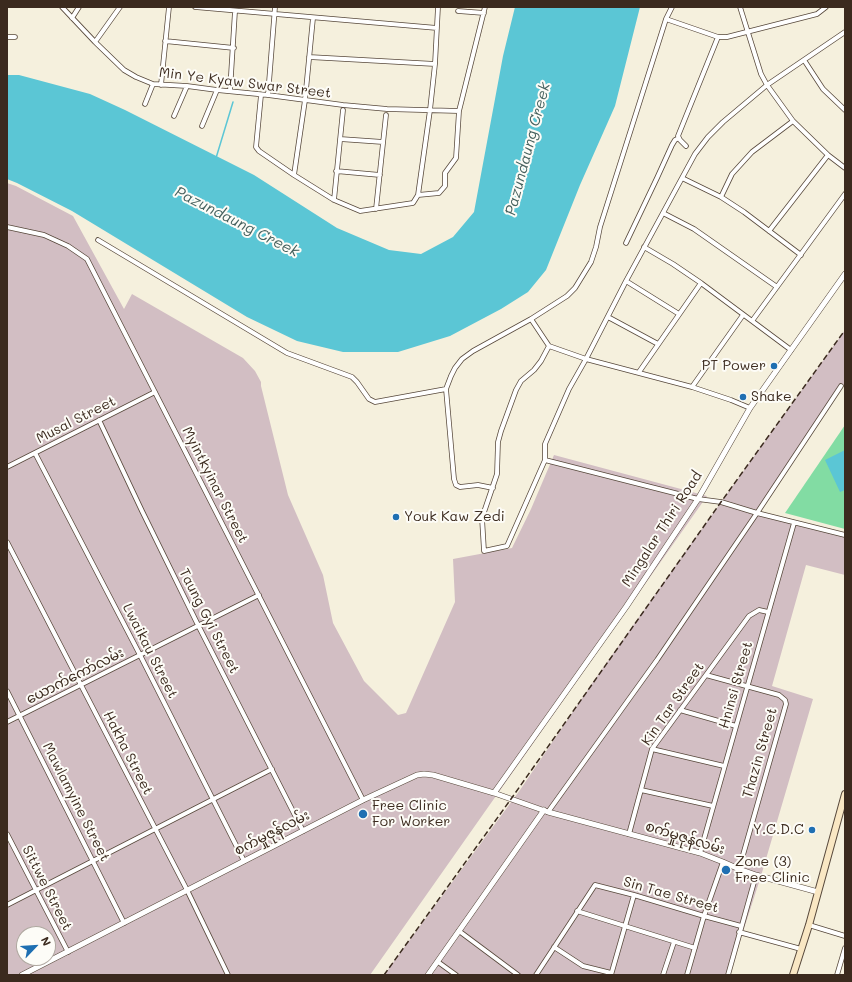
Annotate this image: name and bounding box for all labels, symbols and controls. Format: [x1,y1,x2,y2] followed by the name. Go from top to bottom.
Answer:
[158,64,332,102] street label: Min Ye Kyaw Swar Street
[502,80,554,218] water label: Pazundaung Creek
[172,183,302,261] water label: Pazundaung Creek
[702,358,766,374] place label: PT Power
[769,361,779,371] marker: PT Power
[751,389,792,405] place label: Shake
[738,392,748,402] marker: Shake
[33,393,119,447] street label: Musal Street
[178,424,252,546] street label: Myintkyinar Street
[618,468,706,590] street label: Mingalar Thiri Road
[404,509,505,525] place label: Youk Kaw Zedi
[391,512,401,522] marker: Youk Kaw Zedi
[175,566,243,676] street label: Taung Gyi Street
[119,601,181,701] street label: Lwaikau Street
[716,639,756,731] street label: Hninsi Street
[23,644,127,708] street label: ယောက်ကော်လမ်း
[638,659,708,749] street label: Kin Tar Street
[739,706,781,800] street label: Thazin Street
[100,708,156,798] street label: Hakha Street
[39,740,113,864] street label: Mawlamyine Street
[372,798,450,830] place label: Free Clinic For Worker
[232,807,312,859] street label: စက်မှုဇုန်လမ်း
[357,808,369,820] marker: Free Clinic For Worker
[643,818,727,858] street label: စက်မှုဇုန်လမ်း
[753,822,804,838] place label: Y.C.D.C
[807,825,817,835] marker: Y.C.D.C
[18,843,76,933] street label: Sittwe Street
[735,854,810,886] place label: Zone (3) Free Clinic
[720,864,732,876] marker: Zone (3) Free Clinic
[621,873,721,917] street label: Sin Tae Street
[16,926,56,966] north arrow
[38,934,55,948] text: N

